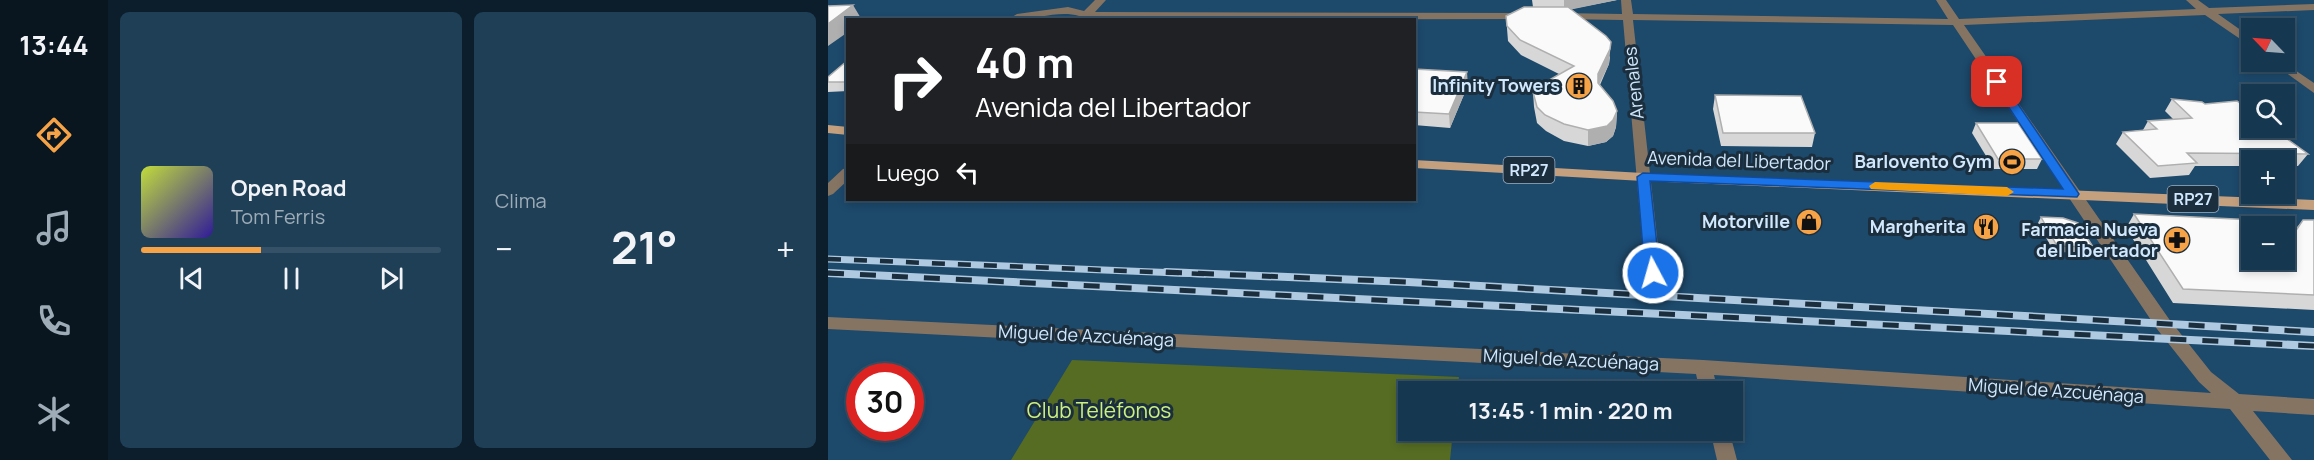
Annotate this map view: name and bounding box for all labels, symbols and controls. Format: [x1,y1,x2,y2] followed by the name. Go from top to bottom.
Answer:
[2241,18,2295,72] north arrow
[2241,18,2295,270] map controls
[19,26,89,63] text: 13:44
[975,33,1074,91] text: 40 m
[876,42,954,120] icon: right
[1617,46,1649,121] street label: Arenales
[1971,56,2022,107] pin
[1980,65,2013,98] icon: arrive
[1564,71,1594,101] building icon: Infinity Towers
[1432,73,1560,97] place label: Infinity Towers
[2241,84,2295,138] button: search
[975,88,1251,125] text: Avenida del Libertador
[33,114,75,156] icon: directions
[1647,145,1832,175] street label: Avenida del Libertador
[1997,147,2027,177] sports icon: Barlovento Gym
[1854,149,1992,173] place label: Barlovento Gym
[2241,150,2295,204] button: +
[951,156,984,189] icon: left
[1504,157,1554,183] road number: RP27
[876,158,939,188] text: Luego
[231,173,346,203] text: Open Road
[2168,186,2218,212] road number: RP27
[495,187,547,214] text: Clima
[231,203,325,230] text: Tom Ferris
[33,207,75,249] icon: music
[1794,207,1824,237] shop icon: Motorville
[1702,209,1790,233] place label: Motorville
[1971,212,2001,242] restaurant icon: Margherita
[1870,214,1966,238] place label: Margherita
[611,216,678,278] text: 21°
[2241,216,2295,270] button: −
[2021,217,2158,262] place label: Farmacia Nueva del Libertador
[2162,225,2192,255] pharmacy icon: Farmacia Nueva del Libertador
[495,226,513,271] text: −
[776,226,795,271] text: +
[1621,241,1685,305] position arrow
[175,262,208,295] icon: previous
[275,262,308,295] icon: pause
[375,262,408,295] icon: next
[33,300,75,342] icon: phone
[997,318,1175,352] street label: Miguel de Azcuénaga
[1482,342,1660,376] street label: Miguel de Azcuénaga
[846,363,924,441] speed limit sign: 30
[1967,372,2145,408] street label: Miguel de Azcuénaga
[33,393,75,435] icon: climate
[1027,396,1171,424] park label: Club Teléfonos
[1468,396,1673,426] text: 13:45 · 1 min · 220 m

